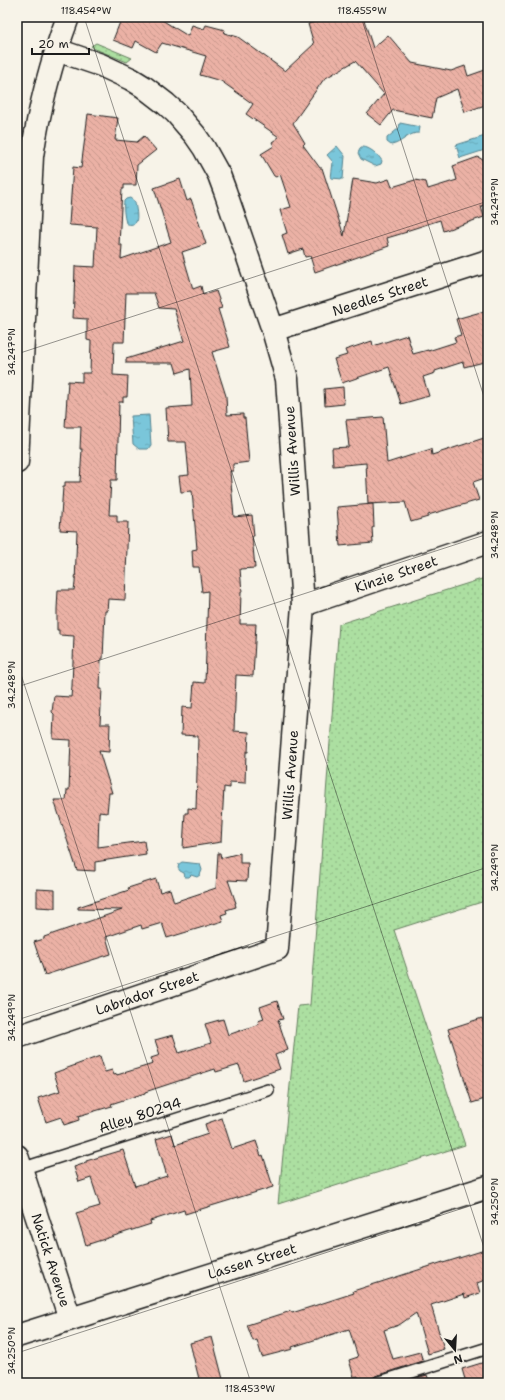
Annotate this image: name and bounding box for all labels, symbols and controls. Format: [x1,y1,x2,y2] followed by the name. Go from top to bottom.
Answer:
[61,4,112,17] text: 118.454°W
[337,4,387,17] text: 118.455°W
[32,30,89,56] scale bar
[38,36,69,52] text: 20 m
[488,178,501,226] text: 34.247°N
[330,272,430,320] street label: Needles Street
[5,328,18,376] text: 34.247°N
[280,405,304,497] street label: Willis Avenue
[488,511,501,559] text: 34.248°N
[352,551,440,597] street label: Kinzie Street
[5,661,18,709] text: 34.248°N
[278,729,302,821] street label: Willis Avenue
[488,844,501,892] text: 34.249°N
[93,967,201,1019] street label: Labrador Street
[5,994,18,1042] text: 34.249°N
[97,1093,184,1137] street label: Alley 80294
[488,1178,501,1226] text: 34.250°N
[27,1211,75,1309] street label: Natick Avenue
[205,1239,299,1283] street label: Lassen Street
[5,1327,18,1375] text: 34.250°N
[435,1330,475,1370] north arrow
[451,1351,464,1368] text: N
[225,1382,276,1395] text: 118.453°W

